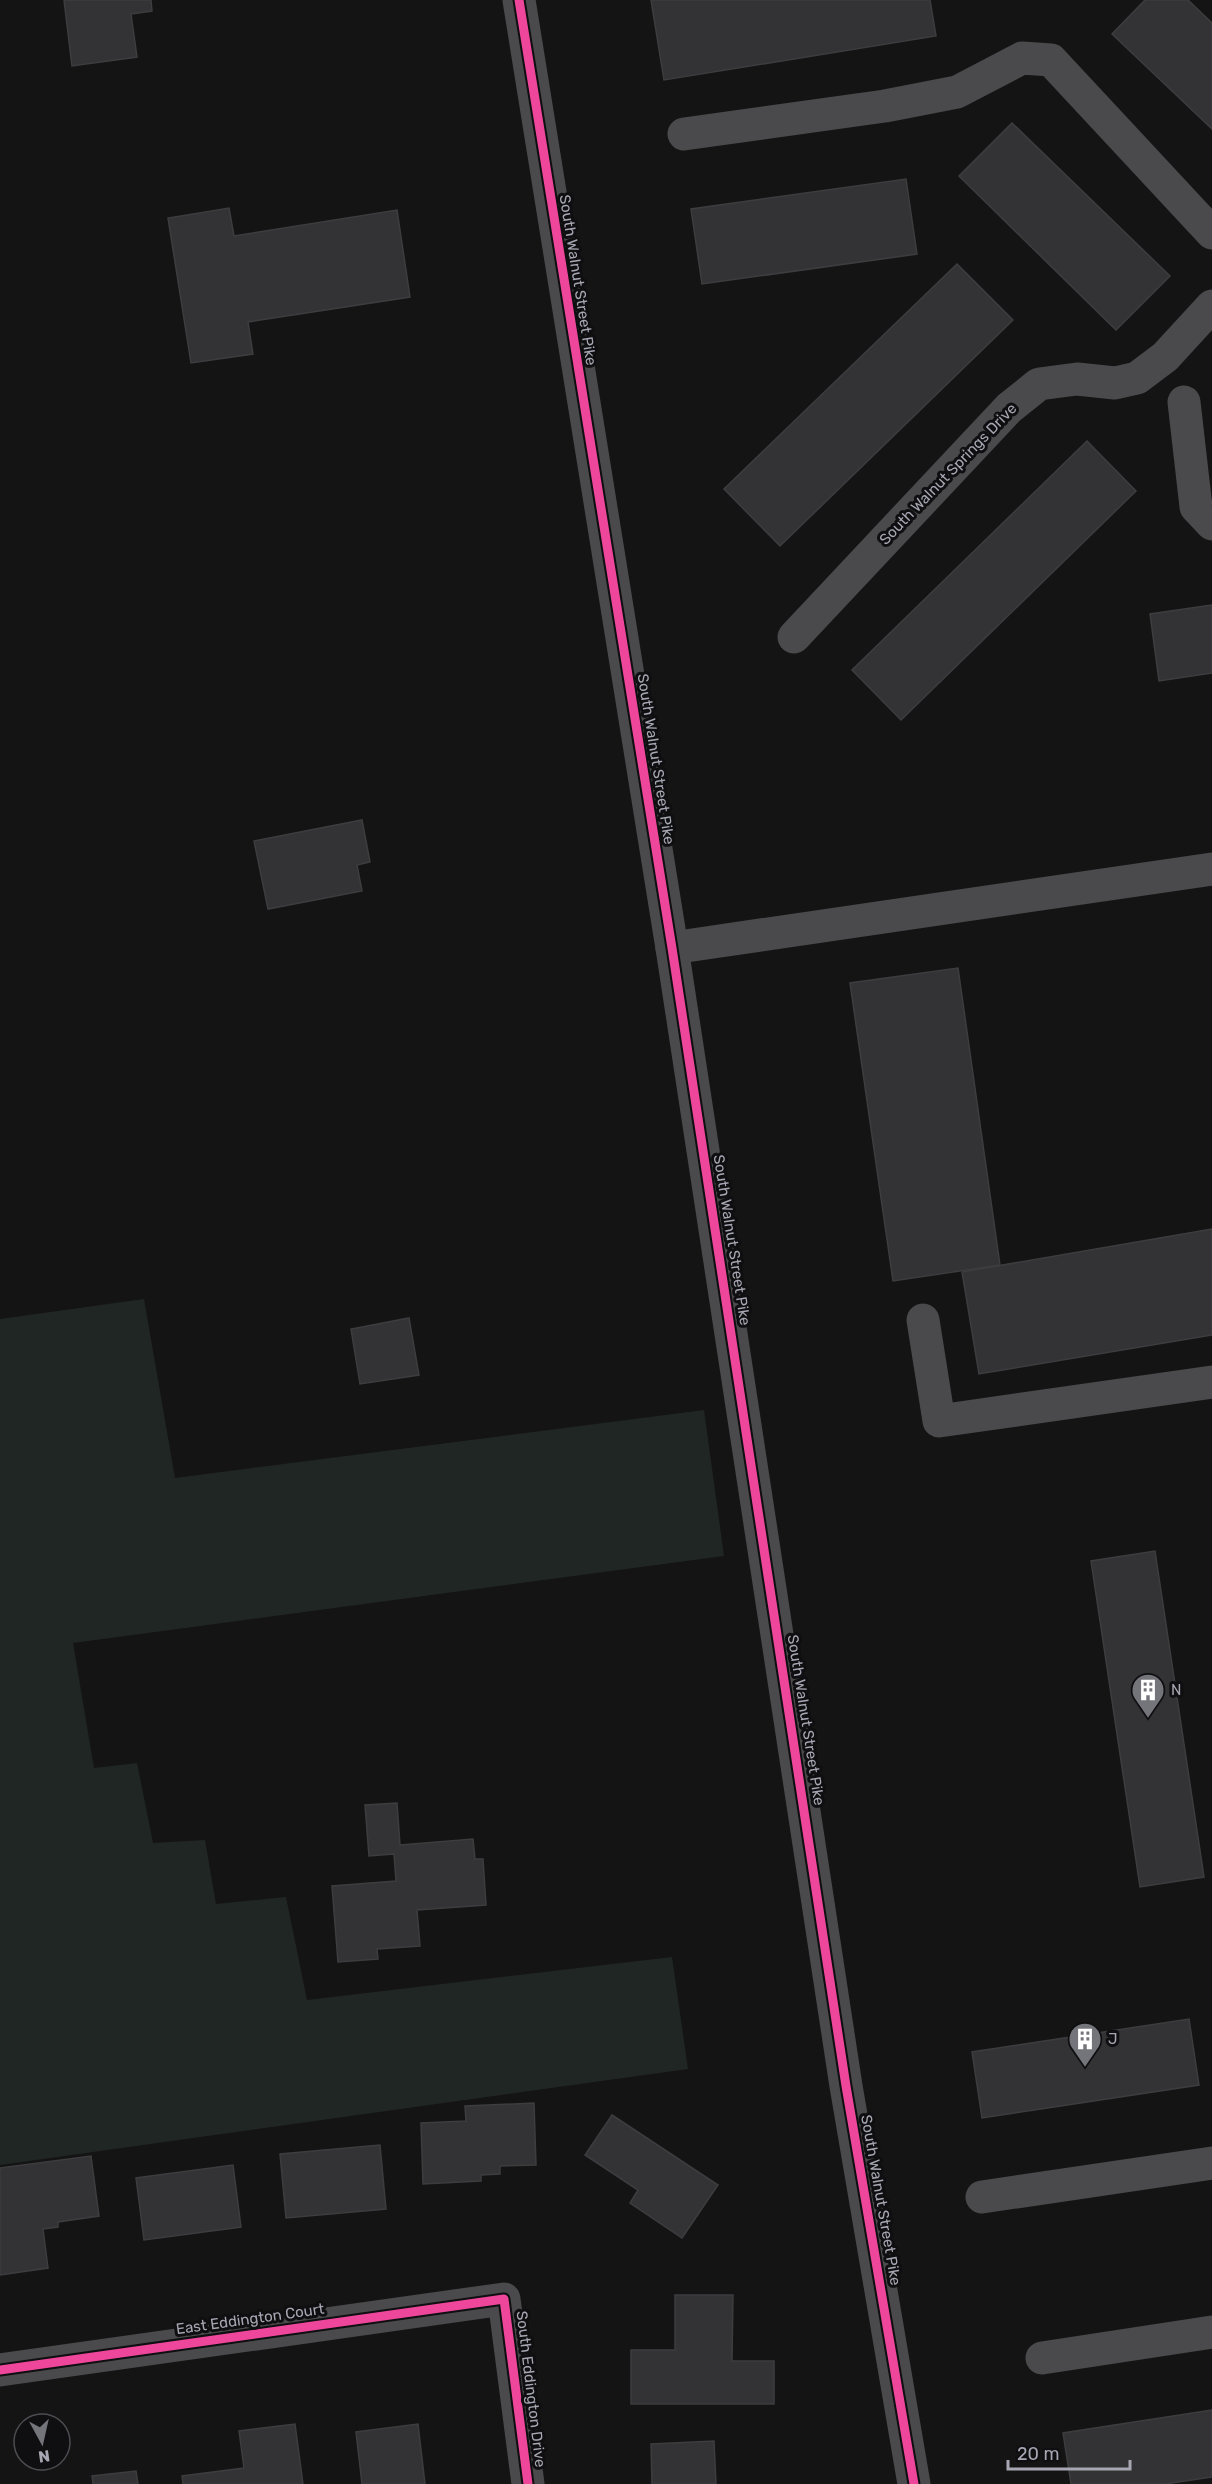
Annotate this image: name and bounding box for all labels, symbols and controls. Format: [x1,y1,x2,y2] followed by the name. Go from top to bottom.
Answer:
[556,193,600,367] street label: South Walnut Street Pike
[876,400,1020,548] street label: South Walnut Springs Drive
[634,672,678,846] street label: South Walnut Street Pike
[710,1153,754,1327] street label: South Walnut Street Pike
[784,1633,828,1807] street label: South Walnut Street Pike
[1130,1672,1166,1719] building icon: N
[1171,1681,1181,1699] place label: N
[1067,2021,1103,2068] building icon: J
[1108,2030,1118,2048] place label: J
[857,2113,905,2287] street label: South Walnut Street Pike
[175,2300,325,2338] street label: East Eddington Court
[512,2310,550,2468] street label: South Eddington Drive
[12,2412,72,2472] north arrow
[1008,2433,1130,2471] scale bar
[1017,2443,1059,2465] text: 20 m
[37,2446,51,2467] text: N

